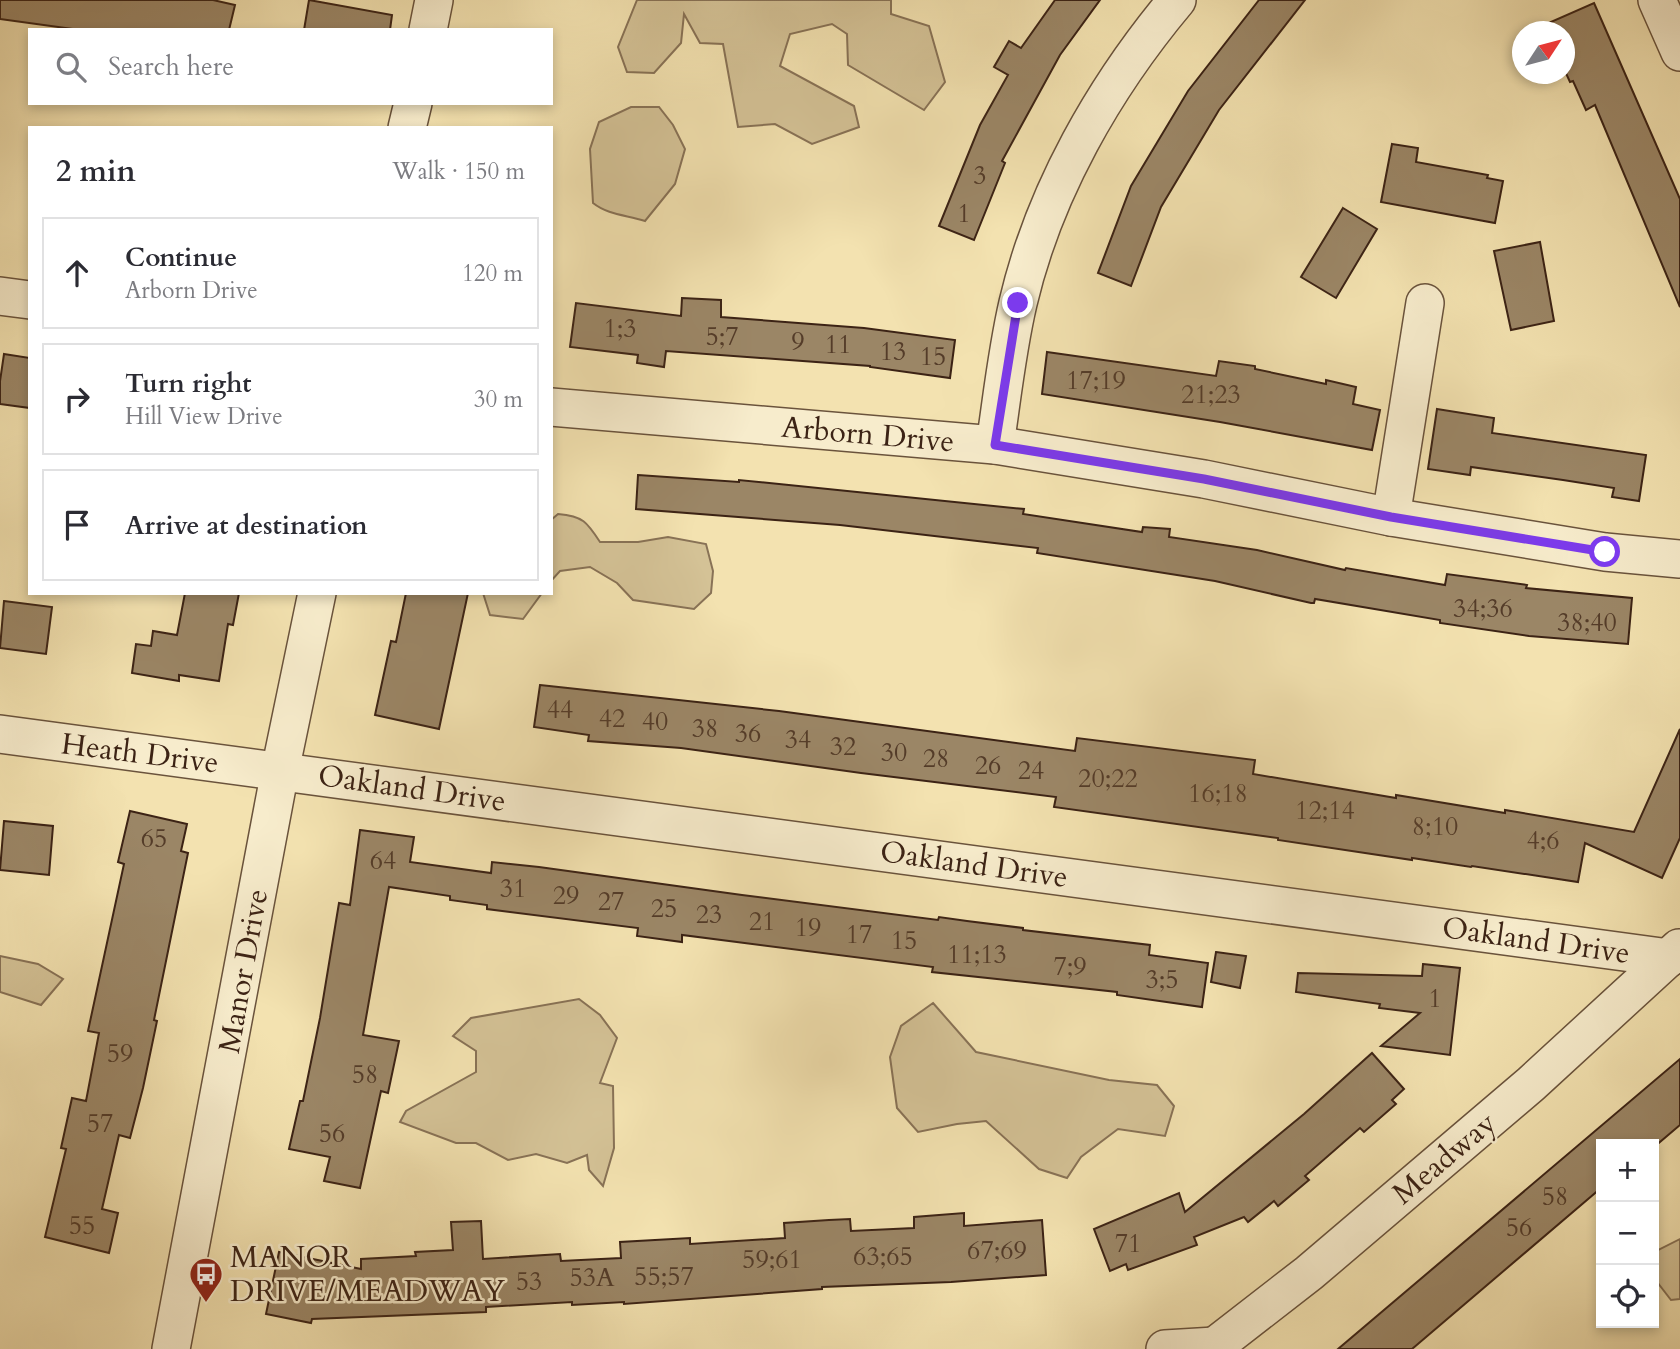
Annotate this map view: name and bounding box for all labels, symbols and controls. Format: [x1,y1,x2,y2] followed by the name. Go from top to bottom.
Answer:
[1512,21,1575,84] north arrow
[28,28,553,105] search box
[52,48,90,86] icon: search
[108,49,234,84] text: Search here
[56,151,136,192] text: 2 min
[392,156,525,187] text: Walk · 150 m
[973,158,987,193] house number: 3
[957,196,971,231] house number: 1
[125,240,237,275] text: Continue
[58,254,96,292] icon: ahead
[462,258,523,289] text: 120 m
[125,275,258,306] text: Arborn Drive
[1002,287,1033,318] route end
[603,311,637,346] house number: 1;3
[705,319,739,354] house number: 5;7
[791,324,805,359] house number: 9
[825,327,851,362] house number: 11
[880,334,906,369] house number: 13
[920,339,946,374] house number: 15
[1066,363,1126,398] house number: 17;19
[125,366,252,401] text: Turn right
[1181,377,1241,412] house number: 21;23
[58,380,96,418] icon: right
[474,384,523,415] text: 30 m
[125,401,283,432] text: Hill View Drive
[780,407,956,462] street label: Arborn Drive
[58,506,96,544] icon: arrive
[125,508,368,543] text: Arrive at destination
[1589,536,1620,567] route start
[1453,591,1513,626] house number: 34;36
[1557,605,1617,640] house number: 38;40
[547,692,573,727] house number: 44
[599,701,625,736] house number: 42
[642,704,668,739] house number: 40
[692,711,718,746] house number: 38
[735,716,761,751] house number: 36
[785,722,811,757] house number: 34
[59,724,221,783] street label: Heath Drive
[830,729,856,764] house number: 32
[881,735,907,770] house number: 30
[923,741,949,776] house number: 28
[975,748,1001,783] house number: 26
[1018,753,1044,788] house number: 24
[315,755,508,822] street label: Oakland Drive
[1078,761,1138,796] house number: 20;22
[1188,776,1248,811] house number: 16;18
[1295,793,1355,828] house number: 12;14
[1412,809,1458,844] house number: 8;10
[141,821,167,856] house number: 65
[1526,823,1560,858] house number: 4;6
[877,831,1070,898] street label: Oakland Drive
[370,843,396,878] house number: 64
[500,871,526,906] house number: 31
[553,878,579,913] house number: 29
[598,884,624,919] house number: 27
[209,886,278,1056] street label: Manor Drive
[651,891,677,926] house number: 25
[696,897,722,932] house number: 23
[749,904,775,939] house number: 21
[1439,907,1632,974] street label: Oakland Drive
[795,910,821,945] house number: 19
[846,917,872,952] house number: 17
[891,923,917,958] house number: 15
[947,937,1007,972] house number: 11;13
[1053,949,1087,984] house number: 7;9
[1145,962,1179,997] house number: 3;5
[1428,981,1442,1016] house number: 1
[107,1036,133,1071] house number: 59
[352,1057,378,1092] house number: 58
[1384,1103,1505,1214] street label: Meadway
[87,1106,113,1141] house number: 57
[319,1116,345,1151] house number: 56
[1596,1139,1659,1328] map controls
[1596,1139,1659,1202] button: +
[1542,1179,1568,1214] house number: 58
[1596,1202,1659,1265] button: −
[69,1208,95,1243] house number: 55
[1506,1210,1532,1245] house number: 56
[1115,1226,1141,1261] house number: 71
[967,1233,1027,1268] house number: 67;69
[230,1237,506,1312] place label: MANOR DRIVE/MEADWAY
[853,1239,913,1274] house number: 63;65
[742,1242,802,1277] house number: 59;61
[187,1255,225,1304] bus stop icon: MANOR DRIVE/MEADWAY
[634,1259,694,1294] house number: 55;57
[569,1260,615,1295] house number: 53A
[516,1264,542,1299] house number: 53
[1596,1265,1659,1328] button: locate

